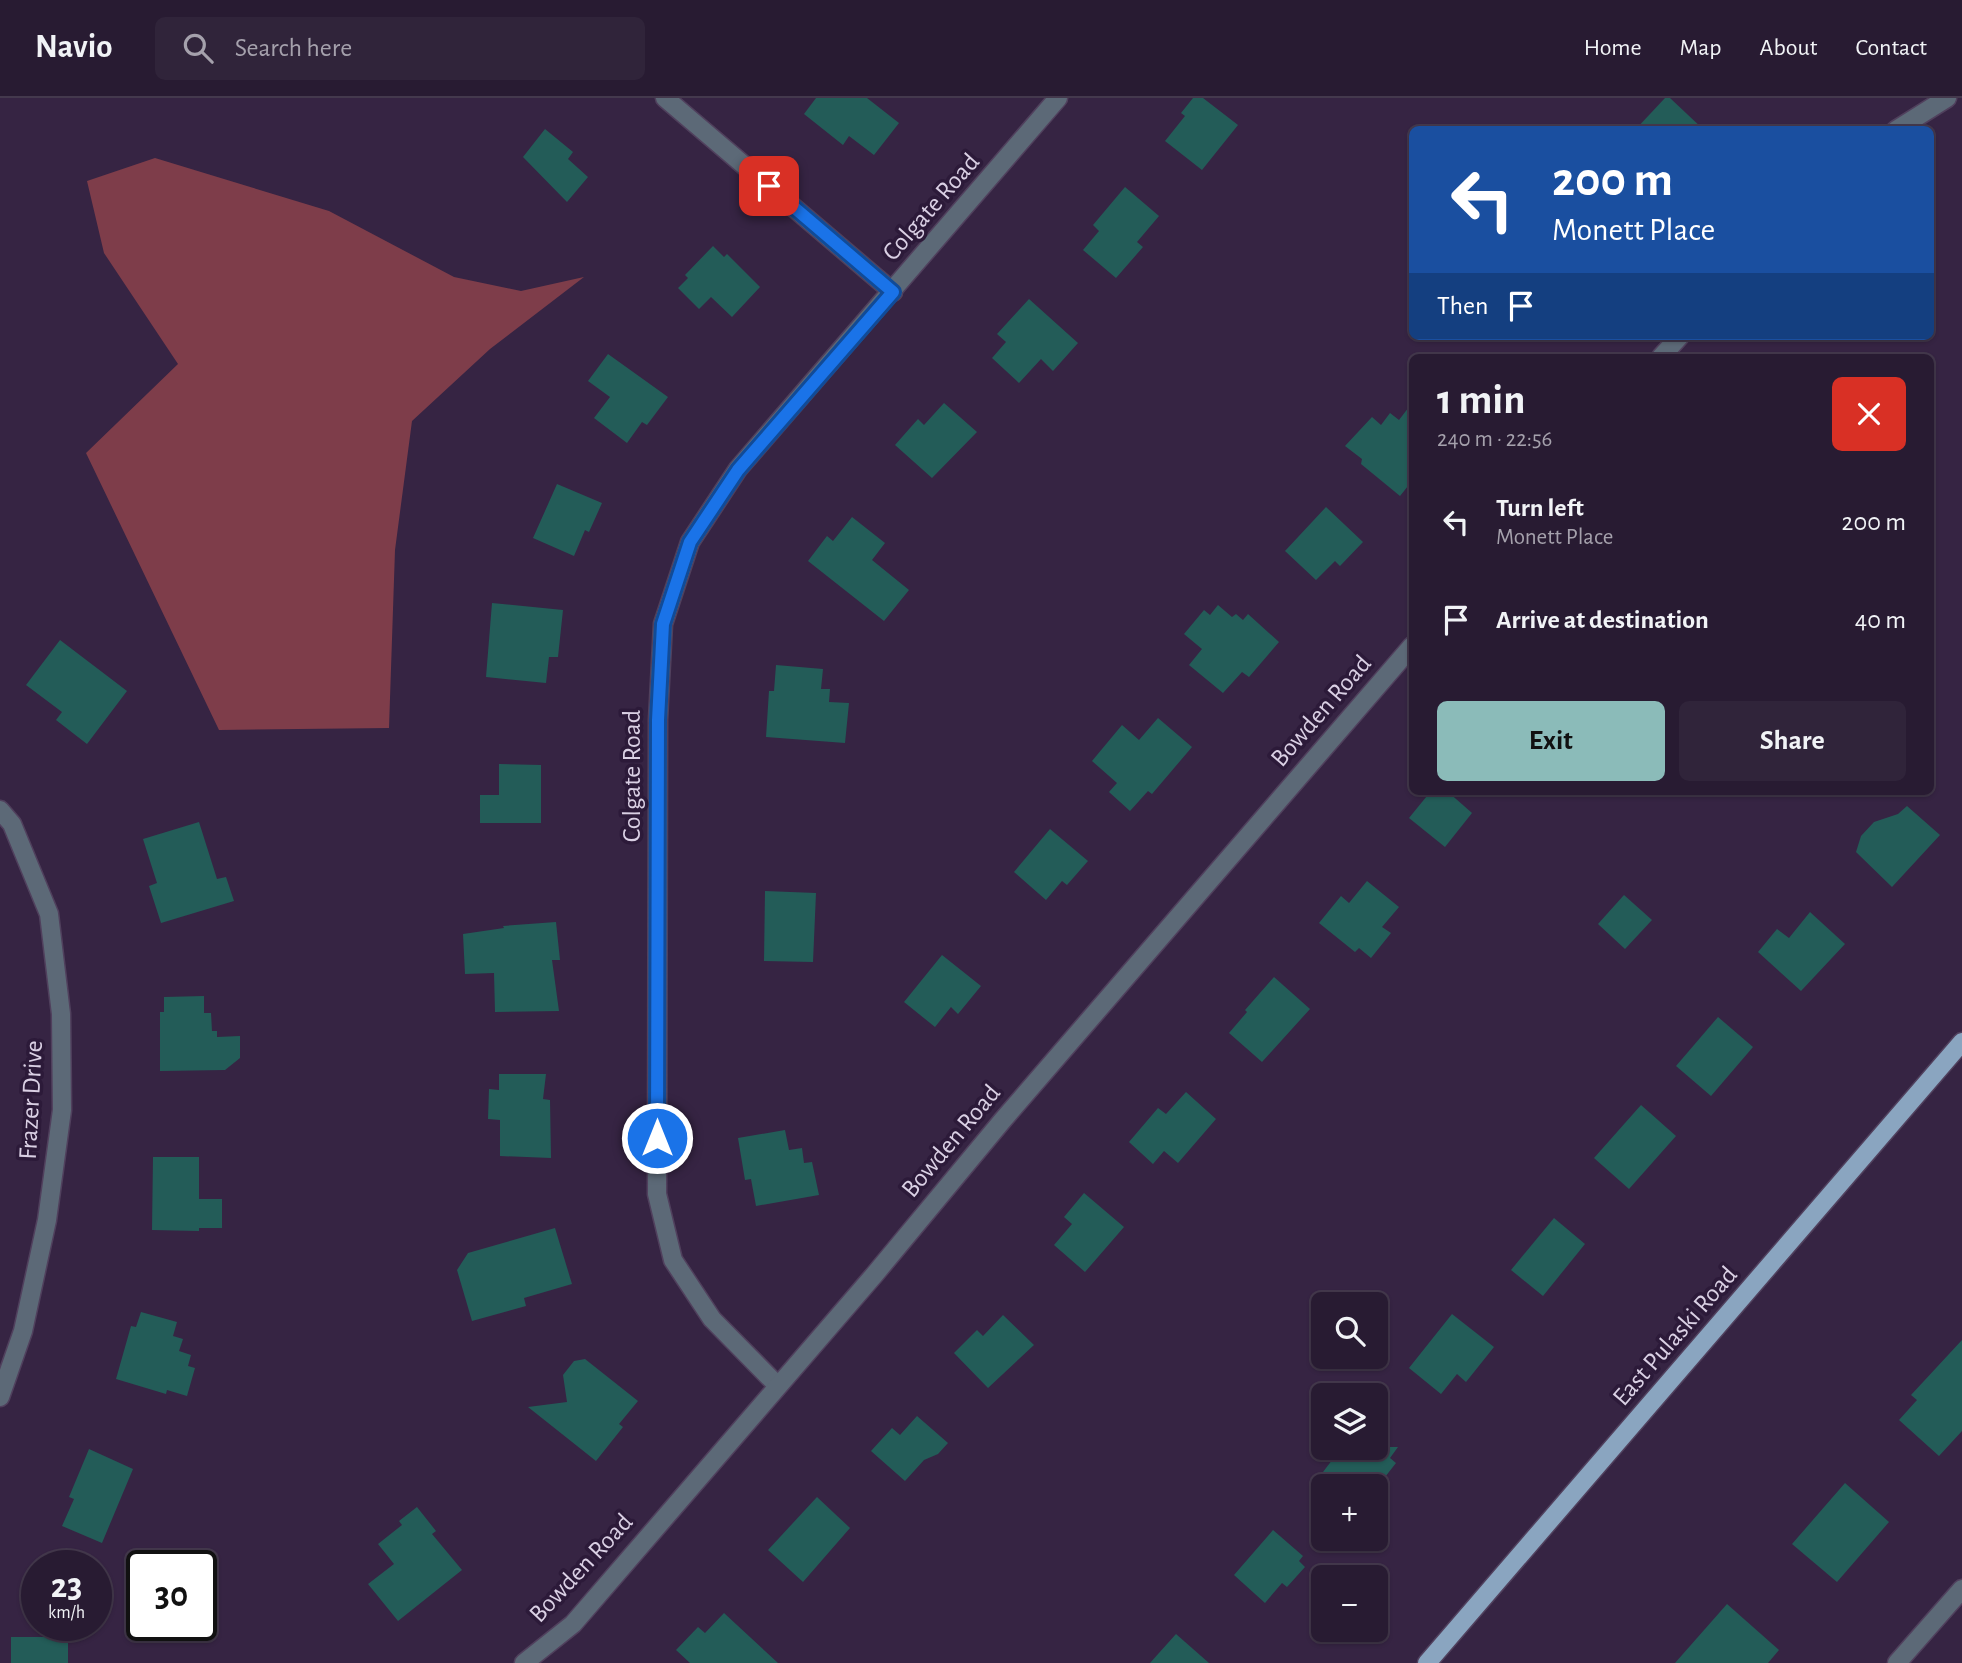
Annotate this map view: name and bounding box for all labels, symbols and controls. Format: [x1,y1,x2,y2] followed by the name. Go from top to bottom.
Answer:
[155,17,645,80] search box
[179,29,217,67] icon: search
[35,31,113,64] text: Navio
[235,35,352,61] text: Search here
[1584,36,1642,60] text: Home
[1680,36,1722,60] text: Map
[1760,36,1817,60] text: About
[1855,36,1927,60] text: Contact
[878,148,984,266] street label: Colgate Road
[1437,154,1528,245] icon: left
[739,156,799,216] pin
[1552,156,1673,205] text: 200 m
[750,167,788,205] icon: arrive
[1552,214,1715,246] text: Monett Place
[1502,287,1540,325] icon: arrive
[1437,293,1488,319] text: Then
[1832,377,1906,451] button: close
[1437,379,1526,421] text: 1 min
[1437,428,1552,451] text: 240 m · 22:56
[1496,495,1584,521] text: Turn left
[1437,503,1475,541] icon: left
[1842,509,1906,535] text: 200 m
[1496,526,1613,549] text: Monett Place
[1437,601,1475,639] icon: arrive
[1496,607,1709,633] text: Arrive at destination
[1855,607,1906,633] text: 40 m
[1266,650,1376,772] street label: Bowden Road
[1437,701,1665,781] button: Exit
[1679,701,1906,781] button: Share
[619,710,645,842] street label: Colgate Road
[15,1040,47,1160] street label: Frazer Drive
[897,1080,1005,1202] street label: Bowden Road
[620,1101,694,1175] position arrow
[1608,1261,1742,1411] street label: East Pulaski Road
[1311,1292,1388,1642] map controls
[1311,1292,1388,1369] button: search
[1311,1383,1388,1460] button: layers
[1311,1474,1388,1551] button: +
[524,1509,638,1627] street label: Bowden Road
[126,1550,217,1641] speed limit sign: 30
[1311,1565,1388,1642] button: −
[51,1569,82,1604] text: 23
[48,1604,85,1622] text: km/h

